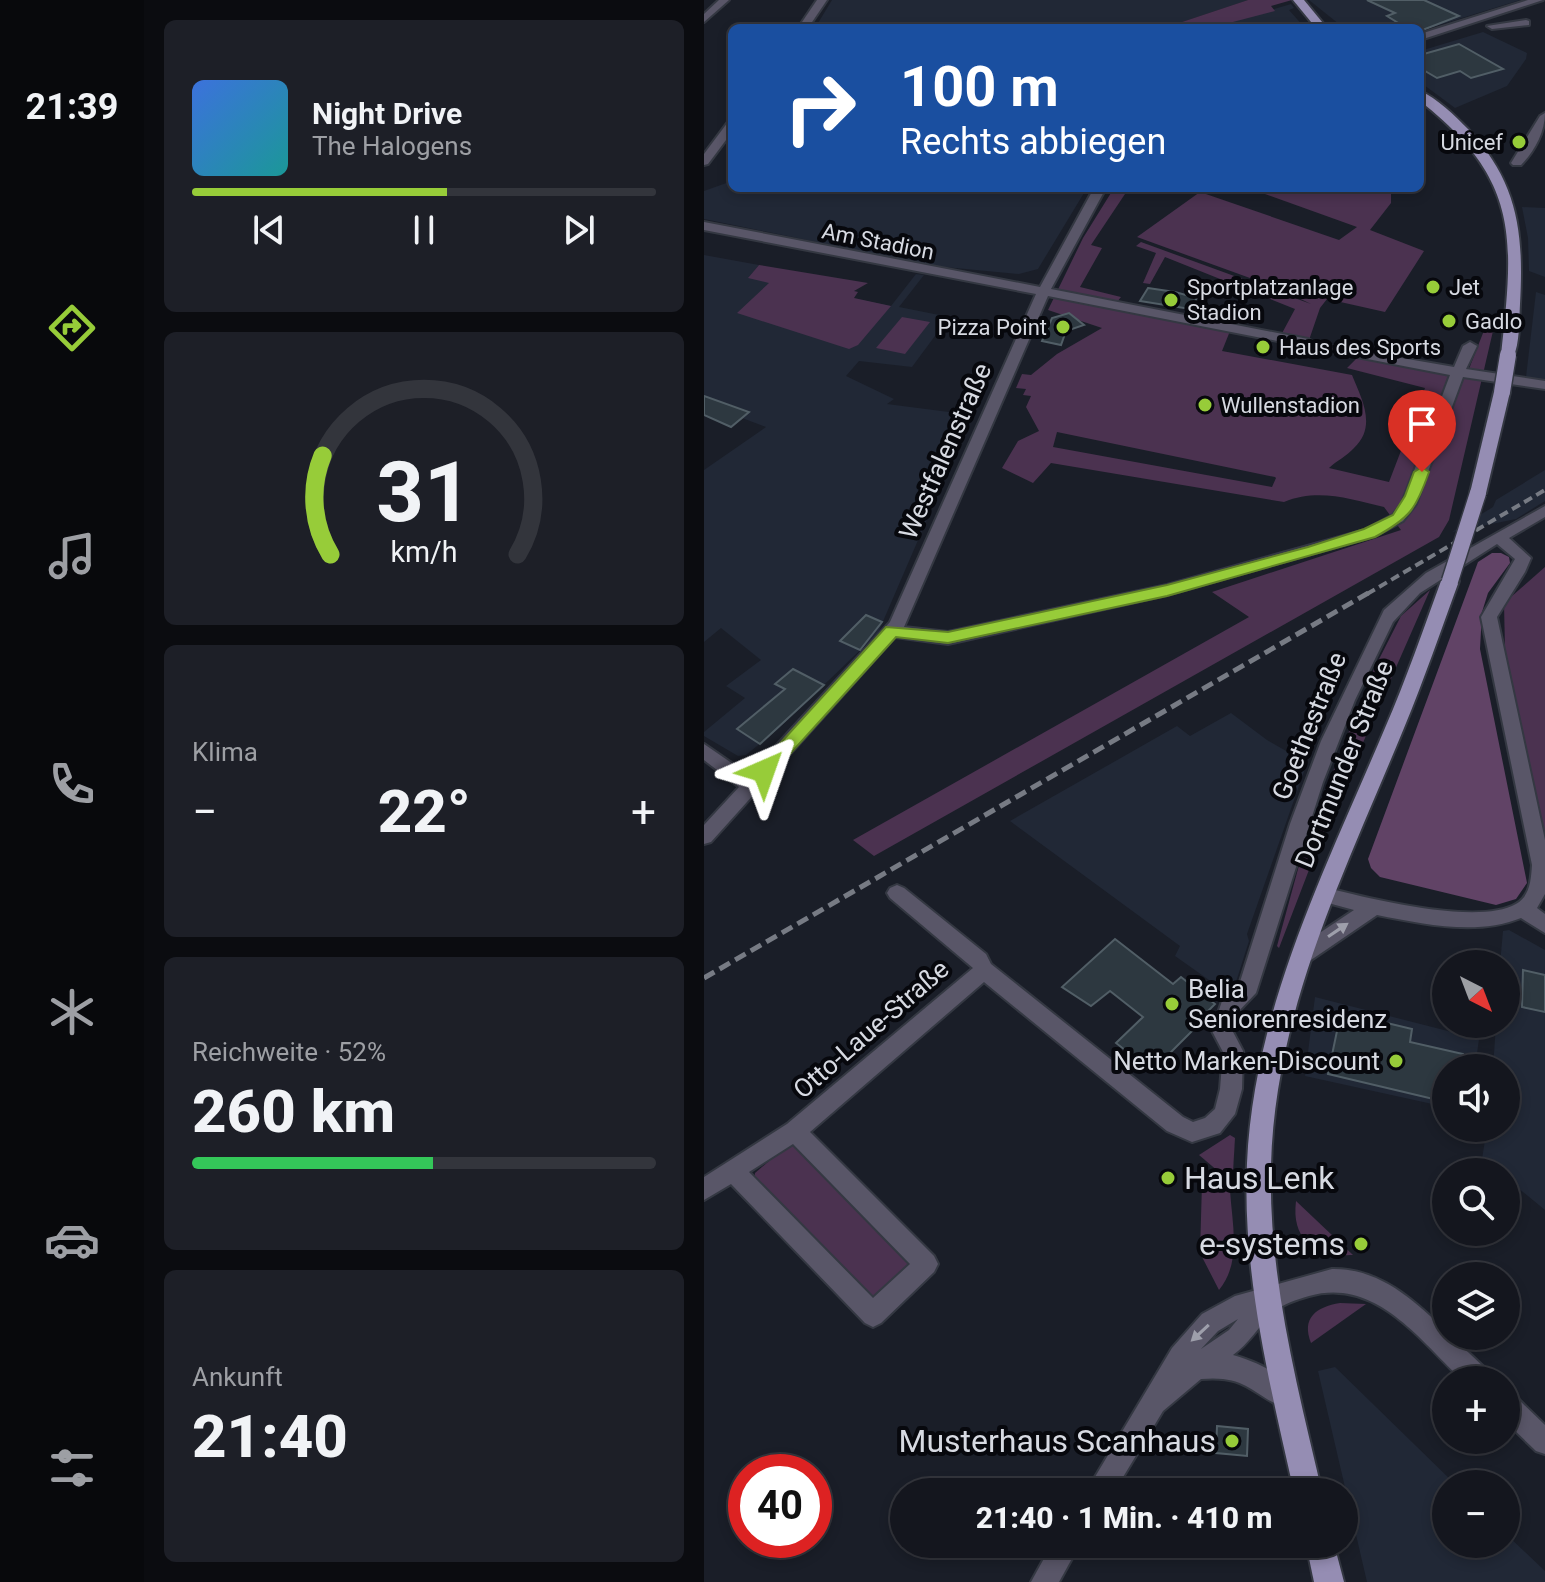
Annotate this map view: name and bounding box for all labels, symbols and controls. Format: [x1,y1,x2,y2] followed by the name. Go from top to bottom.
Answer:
[900,54,1059,120] text: 100 m
[768,56,872,160] icon: right
[26,86,118,128] text: 21:39
[312,96,462,131] text: Night Drive
[900,121,1166,163] text: Rechts abbiegen
[1440,130,1503,155] place label: Unicef
[312,131,472,161] text: The Halogens
[1510,133,1528,151] marker: Unicef
[247,208,291,252] icon: previous
[402,208,446,252] icon: pause
[557,208,601,252] icon: next
[820,218,936,265] street label: Am Stadion
[1187,275,1353,325] place label: Sportplatzanlage Stadion
[1449,275,1480,300] place label: Jet
[1424,278,1442,296] marker: Jet
[1162,291,1180,309] marker: Sportplatzanlage Stadion
[44,300,100,356] icon: directions
[1465,309,1522,334] place label: Gadlo
[1440,312,1458,330] marker: Gadlo
[938,315,1047,340] place label: Pizza Point
[1054,318,1072,336] marker: Pizza Point
[1279,335,1441,360] place label: Haus des Sports
[1254,338,1272,356] marker: Haus des Sports
[893,358,997,544] street label: Westfalenstraße
[1388,390,1456,472] pin
[1221,393,1360,418] place label: Wullenstadion
[1196,396,1214,414] marker: Wullenstadion
[1400,402,1444,446] icon: arrive
[376,443,472,540] text: 31
[44,528,100,584] icon: music
[390,535,458,569] text: km/h
[1266,648,1352,804] street label: Goethestraße
[1289,656,1399,872] street label: Dortmunder Straße
[722,729,806,813] position arrow
[192,737,258,767] text: Klima
[44,756,100,812] icon: phone
[378,776,471,847] text: 22°
[192,786,217,838] text: −
[631,786,656,838] text: +
[1328,922,1349,937] one-way arrow
[1432,950,1520,1038] north arrow
[1432,950,1520,1558] map controls
[787,953,955,1105] street label: Otto-Laue-Straße
[1188,974,1387,1034] place label: Belia Seniorenresidenz
[44,984,100,1040] icon: climate
[1163,995,1181,1013] marker: Belia Seniorenresidenz
[192,1037,386,1067] text: Reichweite · 52%
[1113,1046,1380,1076] place label: Netto Marken-Discount
[1387,1052,1405,1070] marker: Netto Marken-Discount
[1432,1054,1520,1142] button: sound
[192,1076,395,1147] text: 260 km
[1432,1158,1520,1246] button: search
[1184,1159,1335,1197] place label: Haus Lenk
[1159,1169,1177,1187] marker: Haus Lenk
[44,1212,100,1268] icon: car
[1199,1225,1345,1263] place label: e-systems
[1352,1235,1370,1253] marker: e-systems
[1432,1262,1520,1350] button: layers
[1190,1324,1209,1342] one-way arrow
[192,1362,283,1392] text: Ankunft
[1432,1366,1520,1454] button: +
[192,1401,348,1472] text: 21:40
[898,1422,1216,1460] place label: Musterhaus Scanhaus
[1223,1432,1241,1450] marker: Musterhaus Scanhaus
[44,1440,100,1496] icon: filters
[728,1454,832,1558] speed limit sign: 40
[1432,1470,1520,1558] button: −
[976,1500,1272,1535] text: 21:40 · 1 Min. · 410 m

